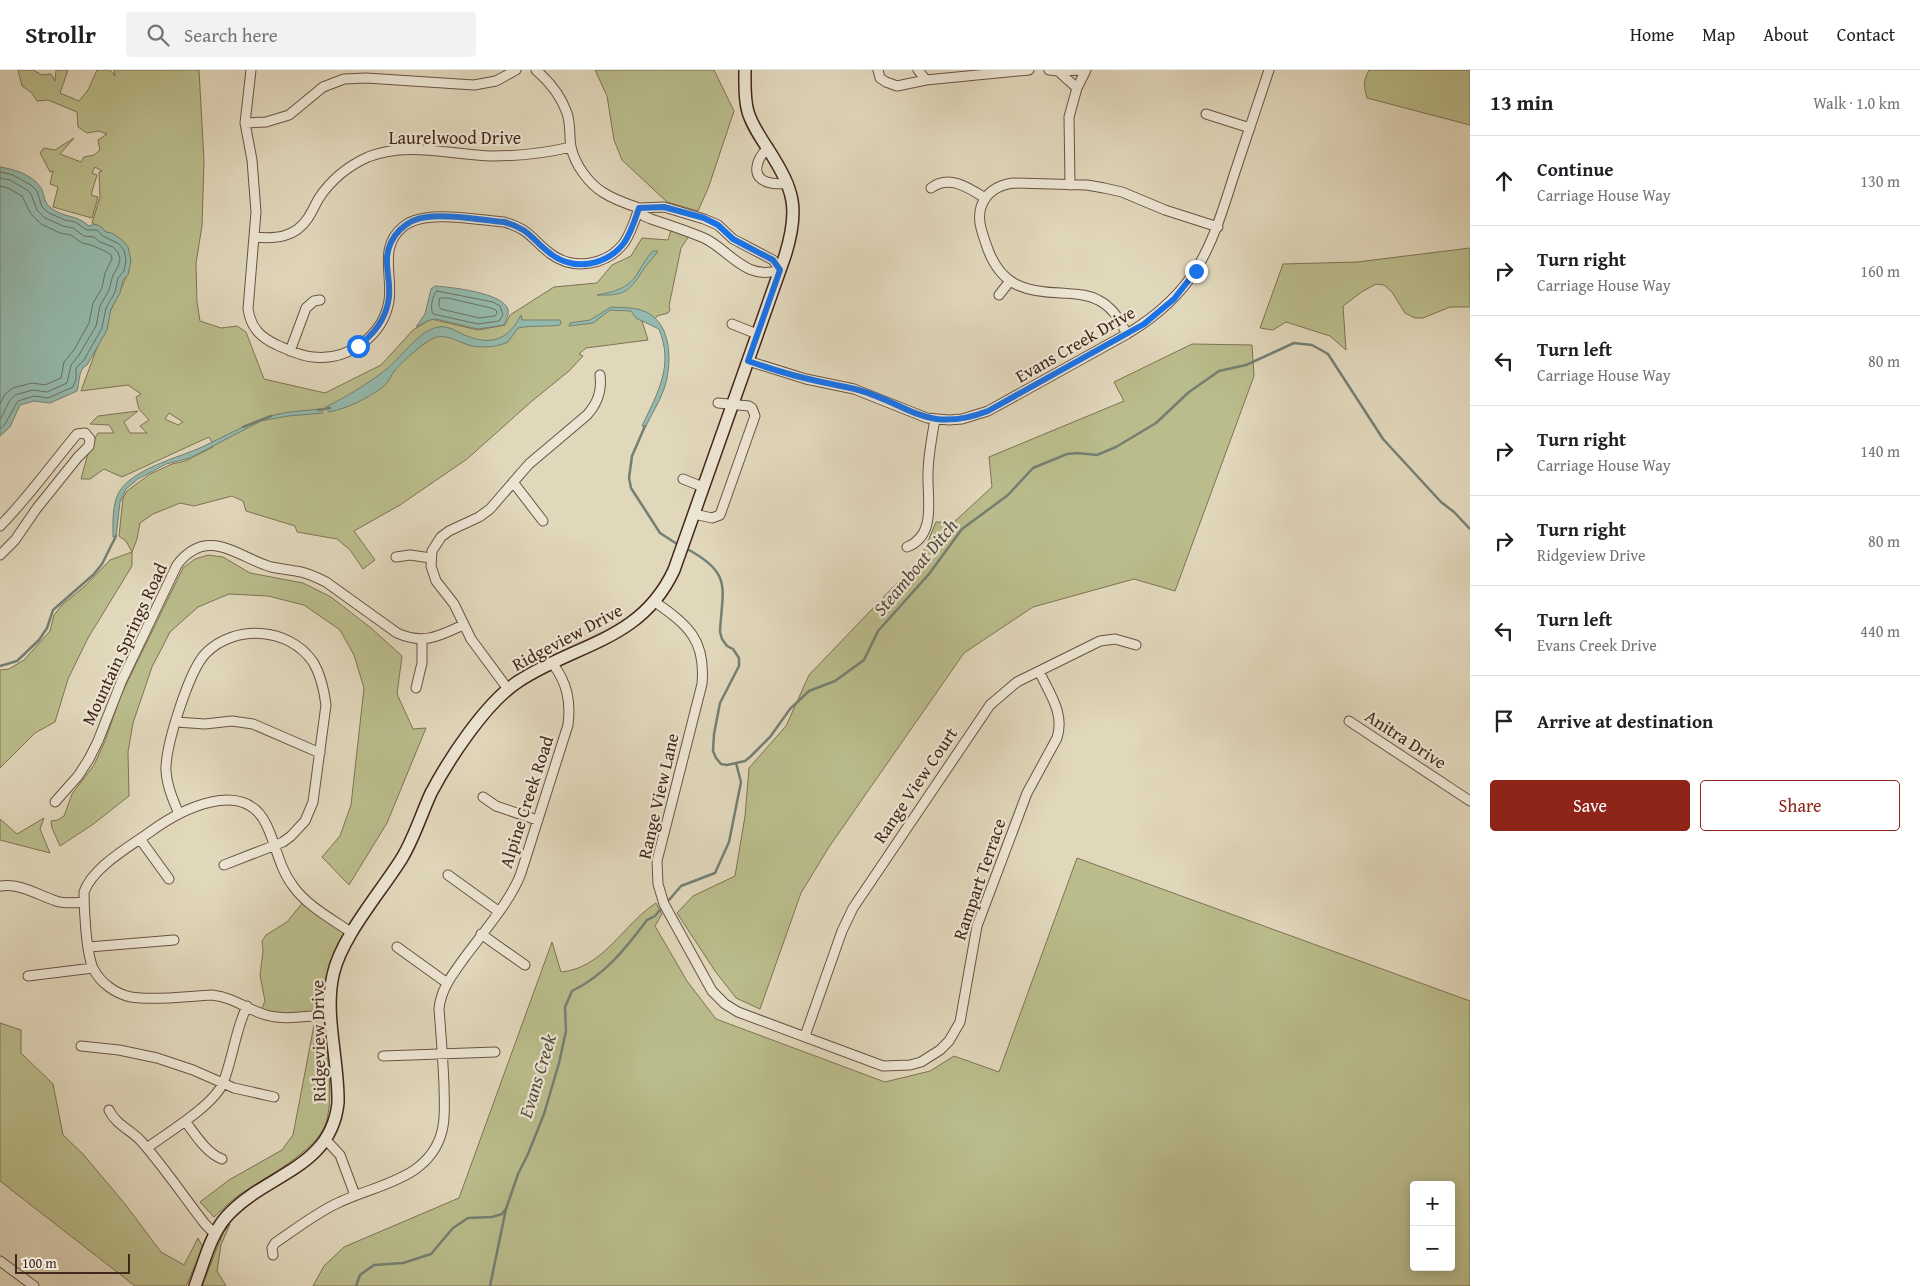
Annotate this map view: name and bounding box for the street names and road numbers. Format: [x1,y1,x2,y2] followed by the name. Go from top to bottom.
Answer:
[389,124,521,151] street label: Laurelwood Drive
[1010,299,1140,389] street label: Evans Creek Drive
[74,558,174,730] street label: Mountain Springs Road
[507,596,627,678] street label: Ridgeview Drive
[1360,702,1452,776] street label: Anitra Drive
[866,721,964,848] street label: Range View Court
[630,730,686,862] street label: Range View Lane
[492,732,560,872] street label: Alpine Creek Road
[946,815,1012,943] street label: Rampart Terrace
[303,980,333,1102] street label: Ridgeview Drive

